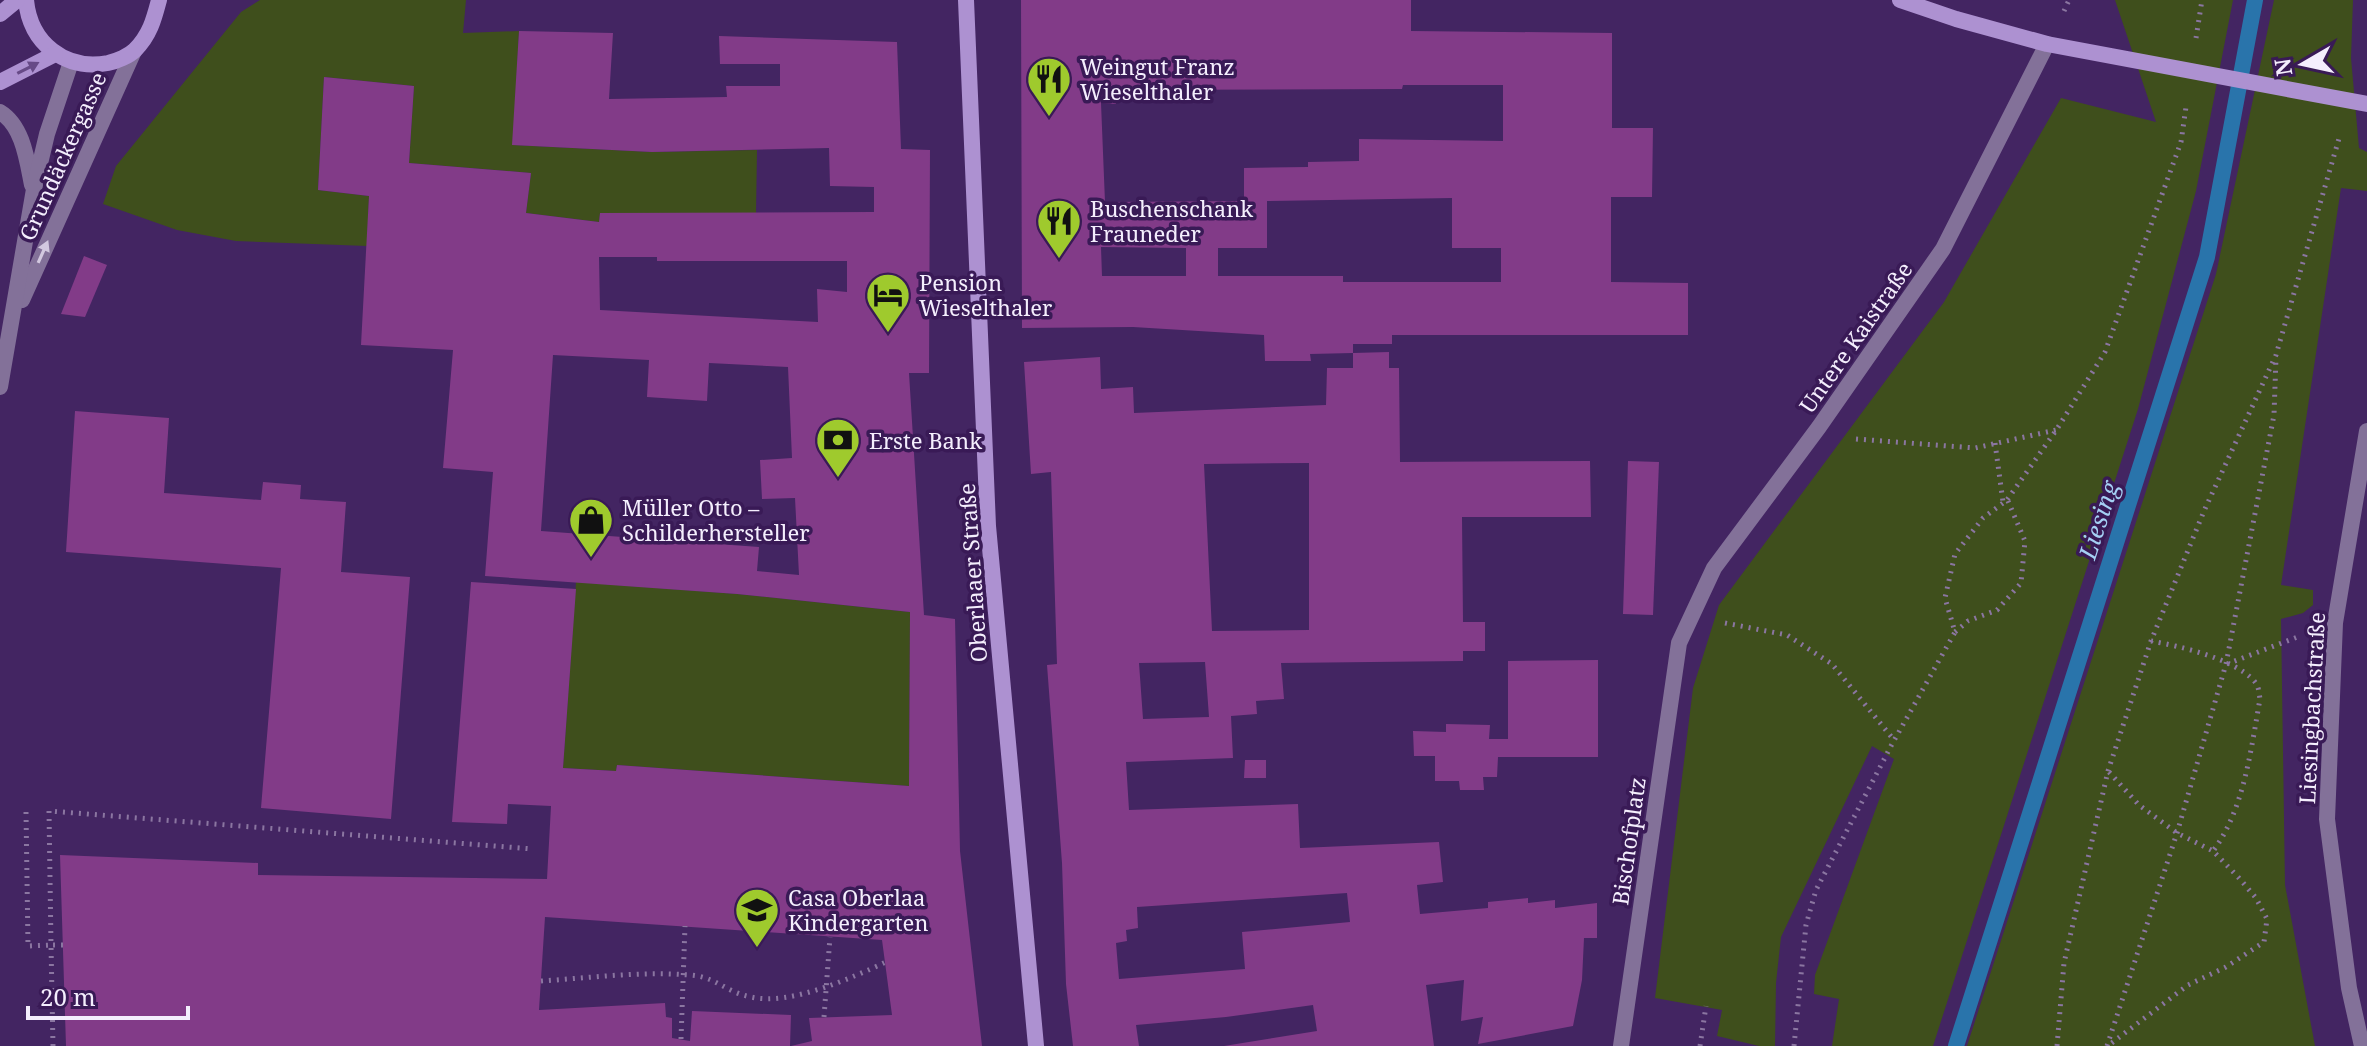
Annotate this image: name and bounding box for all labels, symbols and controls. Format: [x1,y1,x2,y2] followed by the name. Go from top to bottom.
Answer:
[2263,24,2343,104] north arrow
[1080,51,1235,106] place label: Weingut Franz Wieselthaler
[1025,55,1073,118] restaurant icon: Weingut Franz Wieselthaler
[2266,56,2298,78] text: N
[16,61,39,75] one-way arrow
[11,67,113,245] street label: Grundäckergasse
[1090,193,1253,248] place label: Buschenschank Frauneder
[1035,197,1083,260] restaurant icon: Buschenschank Frauneder
[36,240,50,264] one-way arrow
[1792,255,1918,419] street label: Untere Kaistraße
[919,267,1053,322] place label: Pension Wieselthaler
[864,271,912,334] hotel icon: Pension Wieselthaler
[814,416,862,479] bank icon: Erste Bank
[869,425,982,455] place label: Erste Bank
[2070,475,2127,564] water label: Liesing
[951,482,993,664] street label: Oberlaaer Straße
[622,492,810,547] place label: Müller Otto – Schilderhersteller
[567,496,615,559] shop icon: Müller Otto – Schilderhersteller
[2291,611,2331,805] street label: Liesingbachstraße
[1604,775,1652,907] street label: Bischofplatz
[788,882,929,937] place label: Casa Oberlaa Kindergarten
[733,886,781,949] school or university icon: Casa Oberlaa Kindergarten
[28,970,188,1020] scale bar
[40,980,96,1013] text: 20 m

